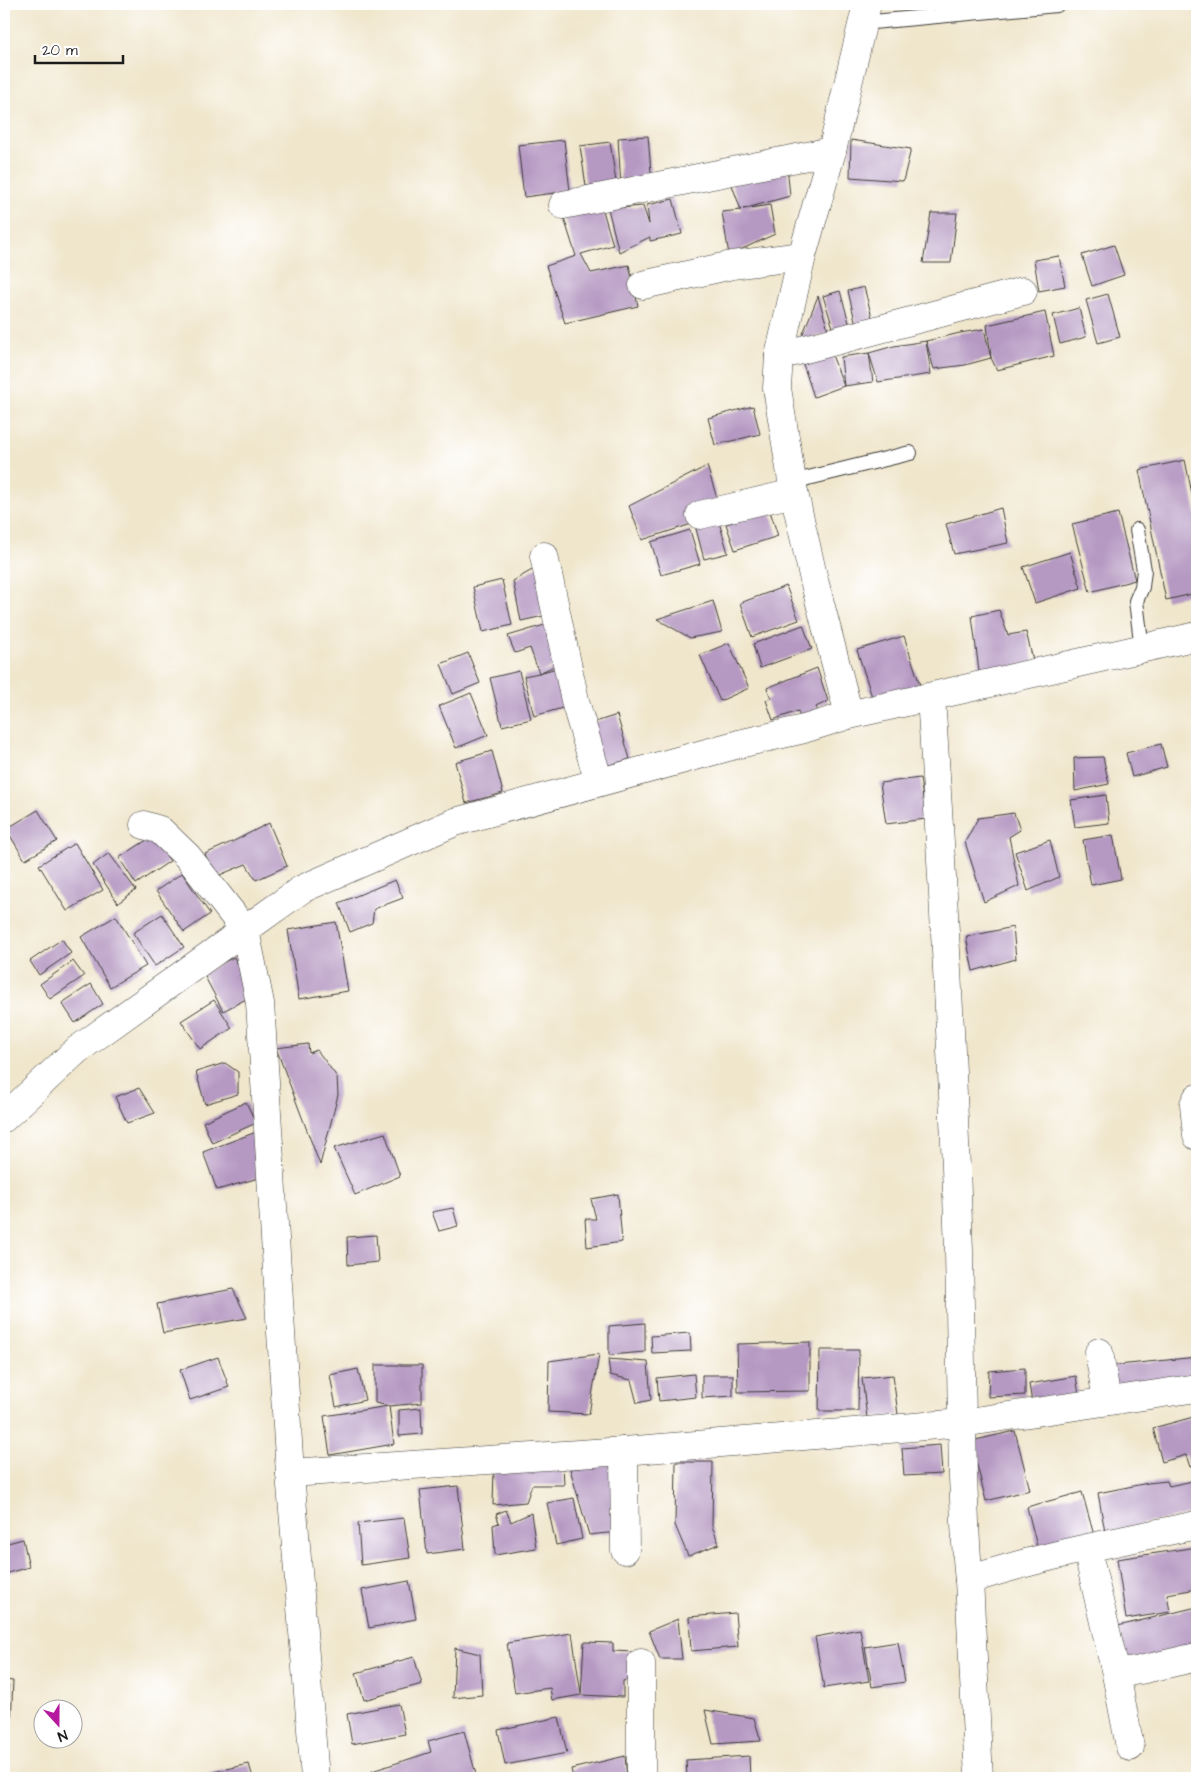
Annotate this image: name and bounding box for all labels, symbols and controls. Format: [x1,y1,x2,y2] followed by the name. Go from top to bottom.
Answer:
[35,32,122,64] scale bar
[42,40,78,61] text: 20 m
[32,1700,82,1750] north arrow
[54,1724,70,1746] text: N

